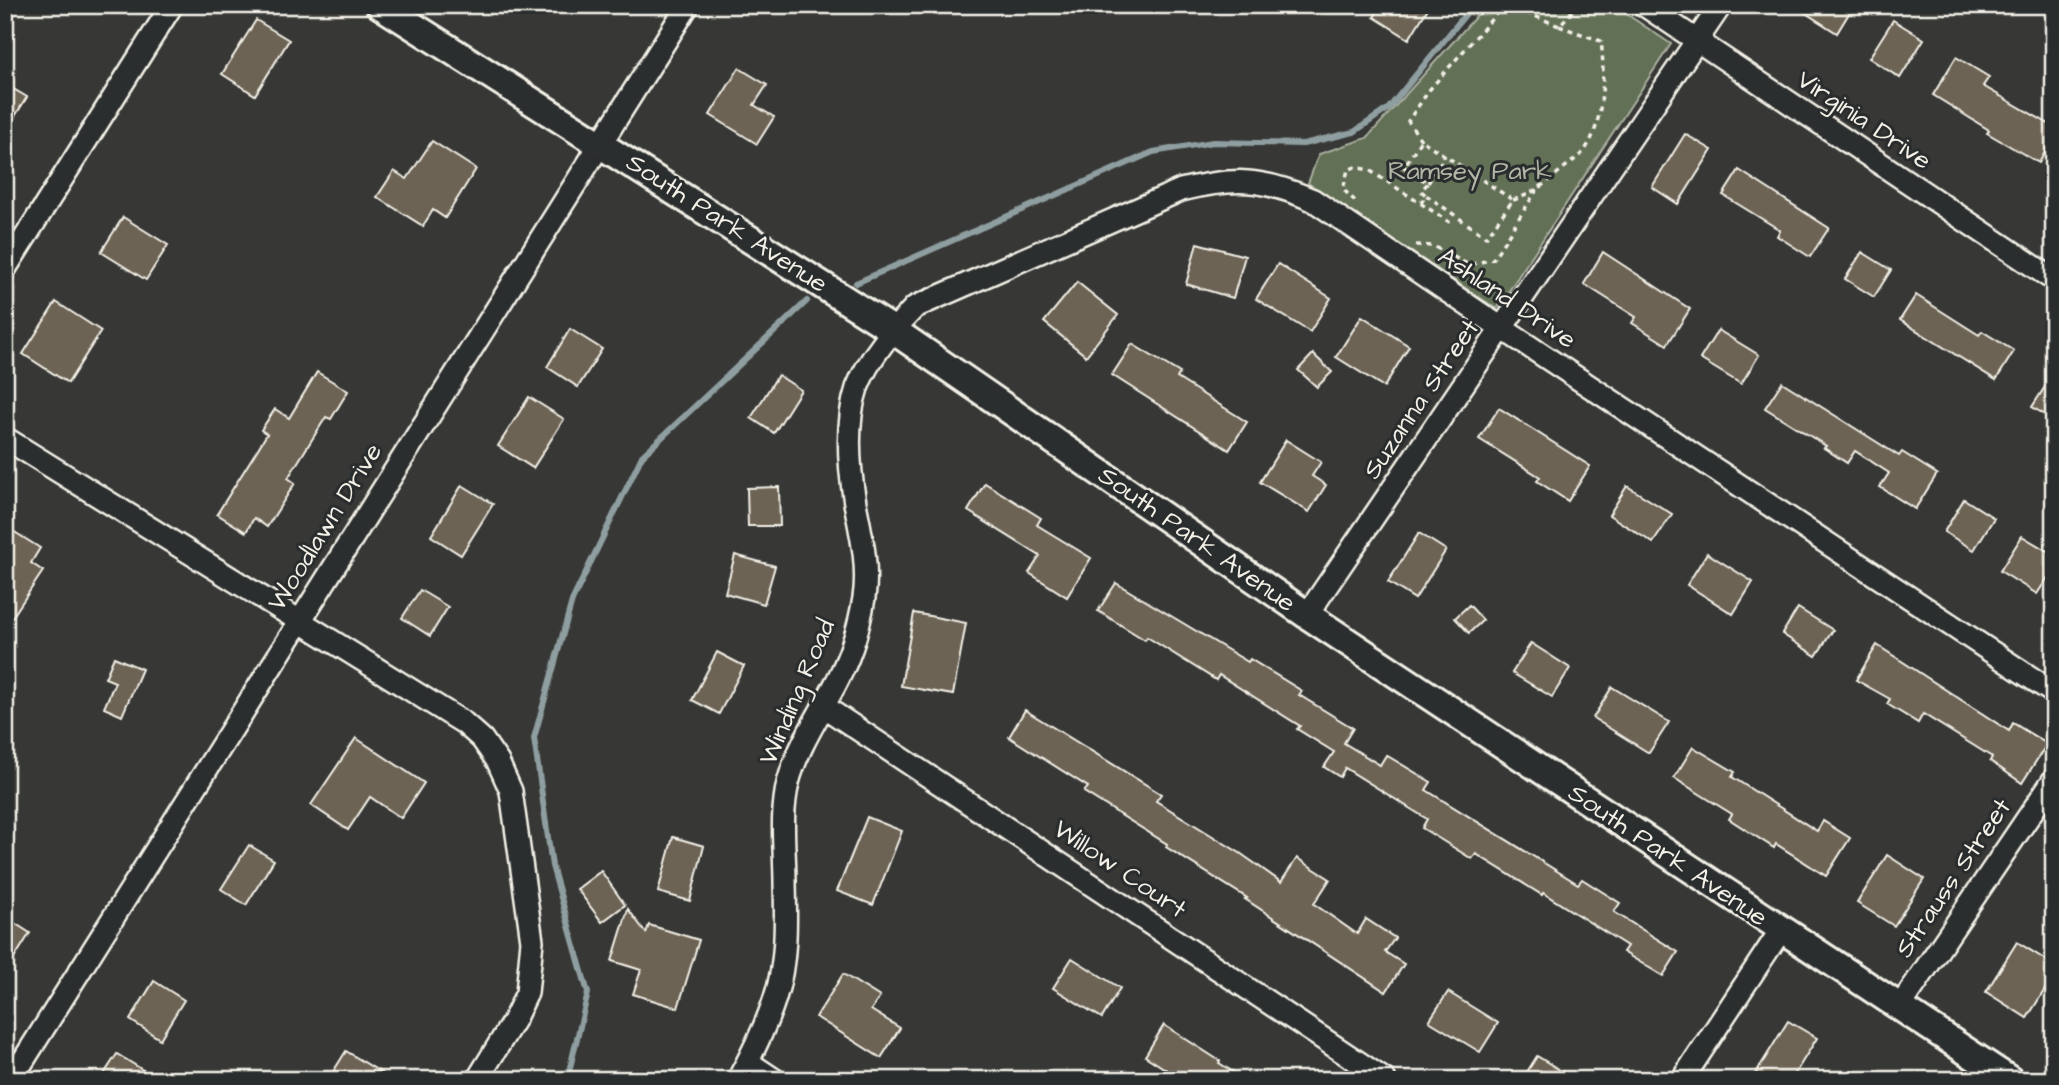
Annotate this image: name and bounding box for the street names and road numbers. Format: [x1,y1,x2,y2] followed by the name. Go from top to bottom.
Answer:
[1788,62,1938,180] street label: Virginia Drive
[619,144,835,302] street label: South Park Avenue
[1431,239,1583,357] street label: Ashland Drive
[1354,311,1488,486] street label: Suzanna Street
[259,436,391,618] street label: Woodlawn Drive
[1091,457,1303,621] street label: South Park Avenue
[750,614,846,771] street label: Winding Road
[1561,775,1775,935] street label: South Park Avenue
[1886,791,2020,965] street label: Strauss Street
[1046,811,1194,927] street label: Willow Court

